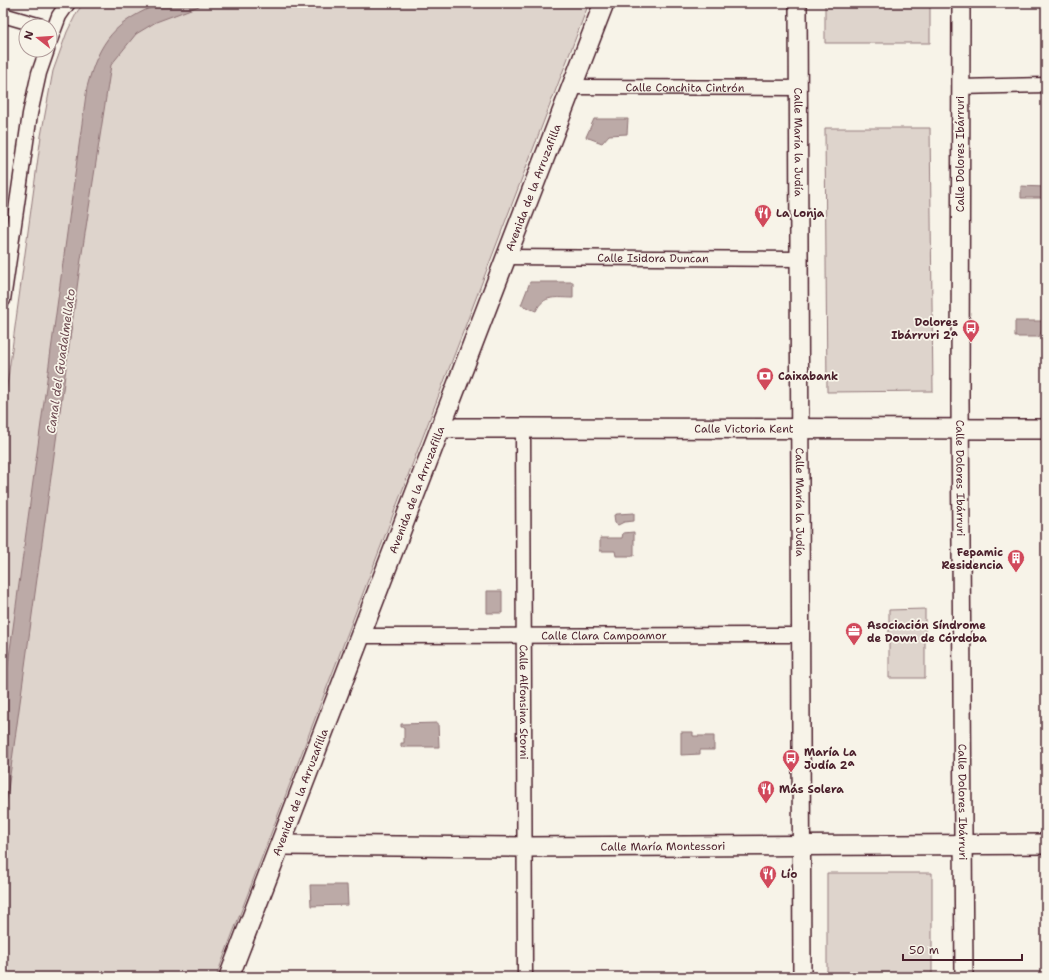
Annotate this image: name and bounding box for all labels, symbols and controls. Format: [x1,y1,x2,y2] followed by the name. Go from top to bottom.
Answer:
[18,18,58,58] north arrow
[20,29,37,42] text: N
[625,80,745,95] street label: Calle Conchita Cintrón
[791,87,806,197] street label: Calle María la Judía
[953,96,968,212] street label: Calle Dolores Ibárruri
[502,122,564,253] street label: Avenida de la Arruzafilla
[753,203,773,228] restaurant icon: La Lonja
[776,206,825,221] place label: La Lonja
[597,250,709,266] street label: Calle Isidora Duncan
[43,288,79,434] water label: Canal del Guadalmellato
[891,315,958,343] place label: Dolores Ibárruri 2ª
[961,318,981,343] bus stop icon: Dolores Ibárruri 2ª
[755,366,775,391] bank icon: Caixabank
[778,369,838,384] place label: Caixabank
[953,420,968,536] street label: Calle Dolores Ibárruri
[694,421,794,436] street label: Calle Victoria Kent
[385,424,448,556] street label: Avenida de la Arruzafilla
[792,447,808,557] street label: Calle María la Judía
[941,545,1003,573] place label: Fepamic Residencia
[1006,548,1026,573] building icon: Fepamic Residencia
[867,618,987,646] place label: Asociación Síndrome de Down de Córdoba
[844,621,864,646] office icon: Asociación Síndrome de Down de Córdoba
[541,628,667,643] street label: Calle Clara Campoamor
[516,644,532,760] street label: Calle Alfonsina Storni
[269,726,331,858] street label: Avenida de la Arruzafilla
[955,744,971,860] street label: Calle Dolores Ibárruri
[804,745,857,773] place label: María La Judía 2ª
[781,748,801,773] bus stop icon: María La Judía 2ª
[756,779,776,804] restaurant icon: Más Solera
[779,782,844,797] place label: Más Solera
[600,838,725,854] street label: Calle María Montessori
[758,864,778,889] restaurant icon: Lío
[781,867,797,882] place label: Lío
[903,936,1022,962] scale bar
[909,942,939,958] text: 50 m

